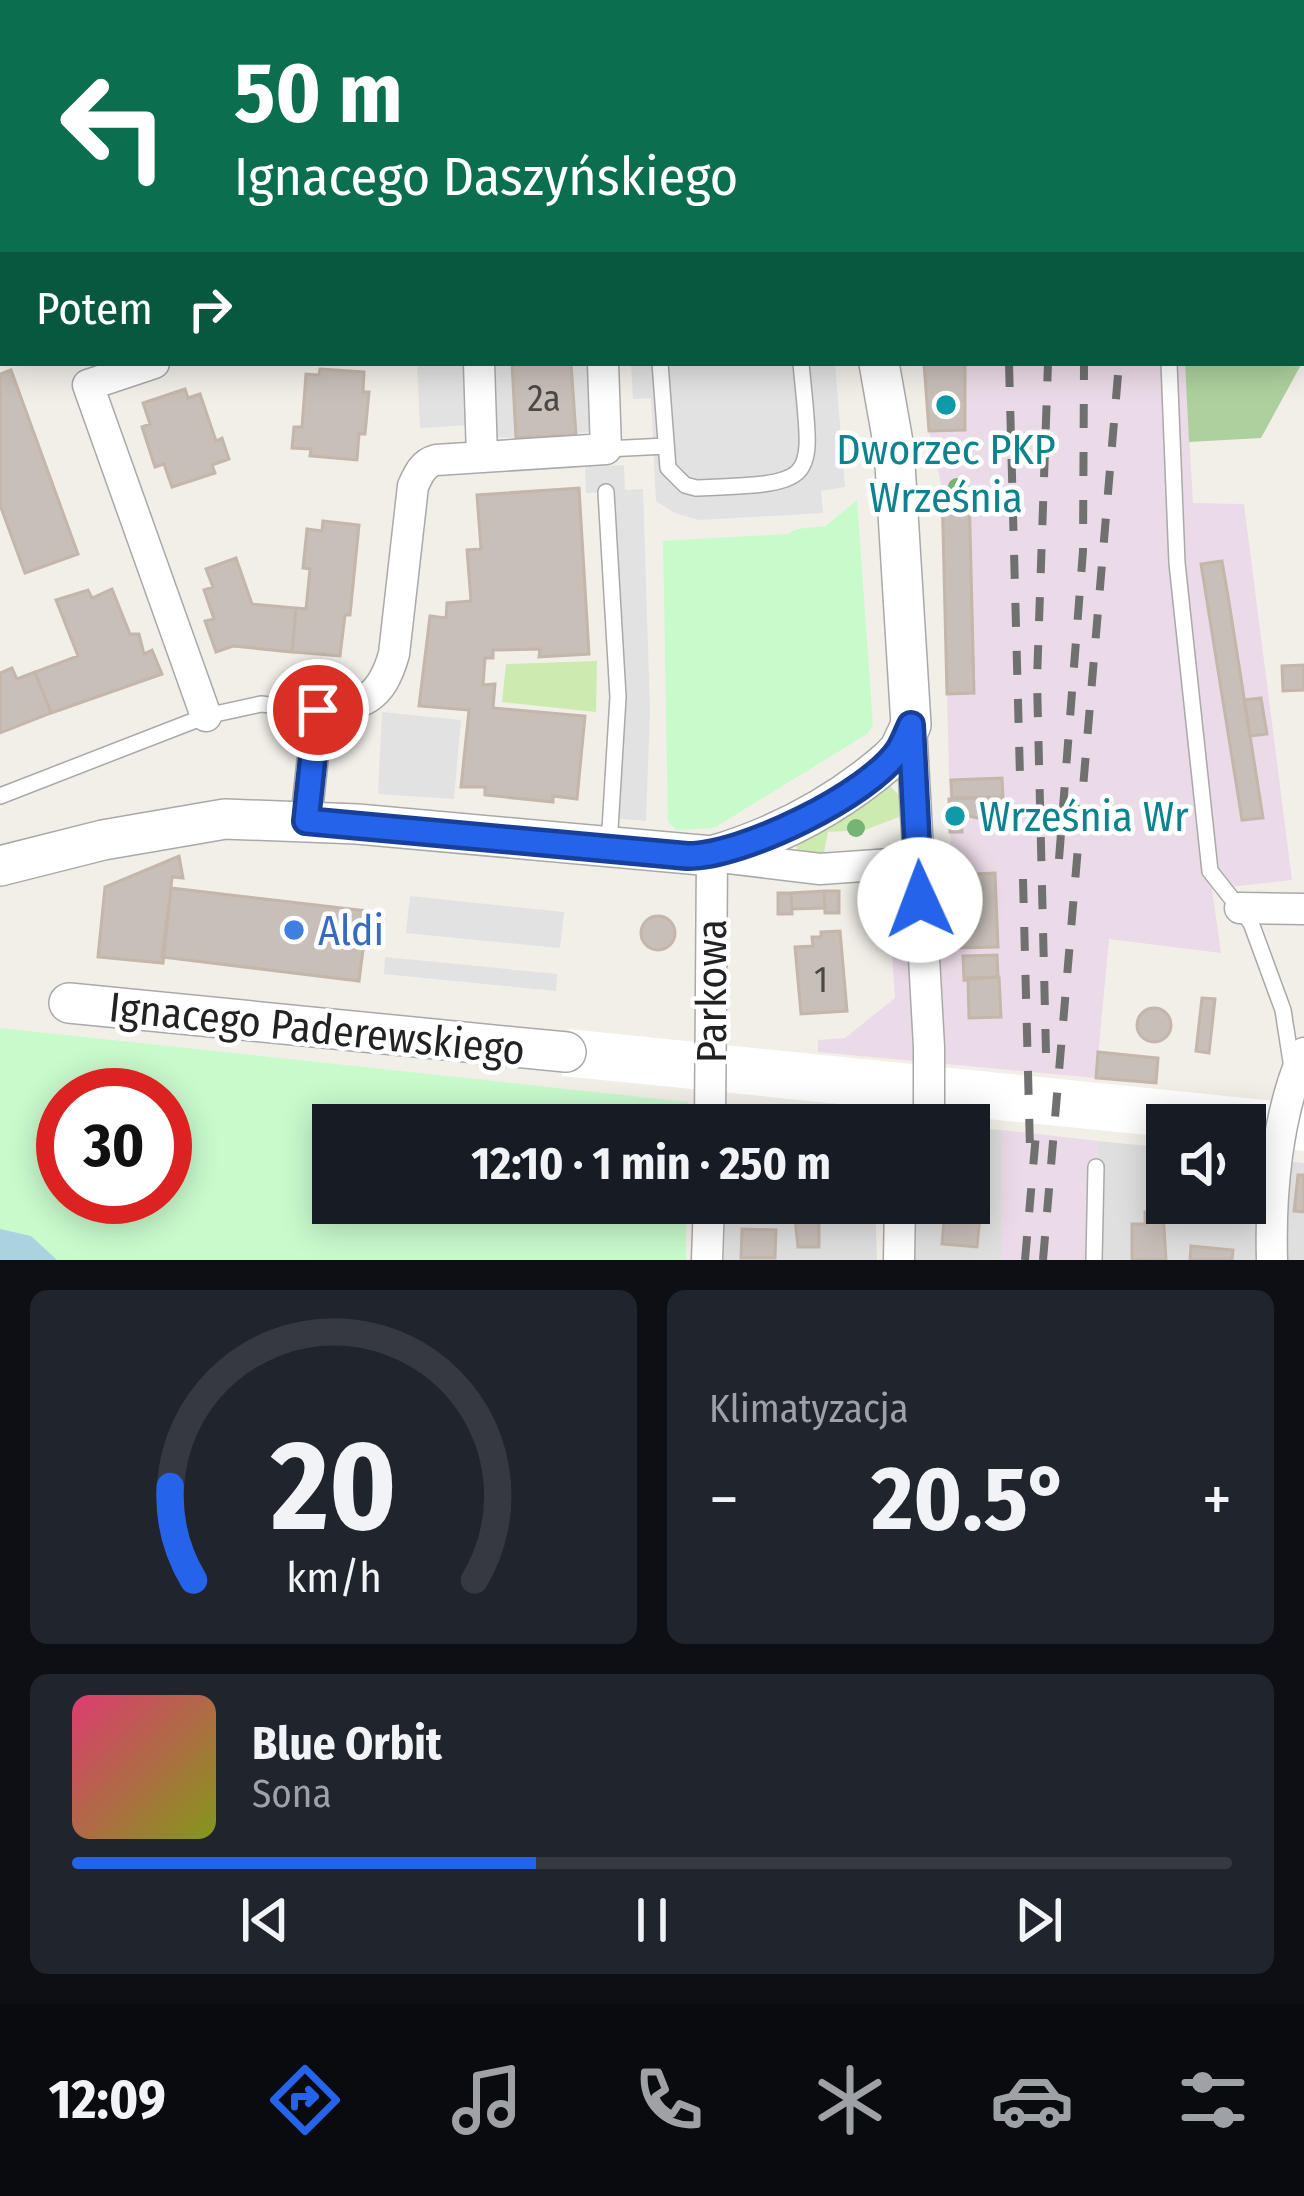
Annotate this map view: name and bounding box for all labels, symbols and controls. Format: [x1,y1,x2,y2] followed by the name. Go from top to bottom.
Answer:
[234,43,403,144] text: 50 m
[36,48,192,204] icon: left
[234,145,738,209] text: Ignacego Daszyńskiego
[177,276,243,342] icon: right
[36,282,153,336] text: Potem
[527,377,561,421] house number: 2a
[933,392,959,418] marker: Dworzec PKP Września
[836,425,1056,523] place label: Dworzec PKP Września
[267,659,369,761] pin
[285,677,351,743] icon: arrive
[979,792,1189,842] place label: Września Wr
[942,803,968,829] marker: Września Wr
[857,837,983,963] position arrow
[318,906,384,956] place label: Aldi
[281,917,307,943] marker: Aldi
[687,919,737,1063] street label: Parkowa
[814,958,828,1002] house number: 1
[107,982,527,1076] street label: Ignacego Paderewskiego
[36,1068,192,1224] speed limit sign: 30
[1146,1104,1266,1224] map controls
[1146,1104,1266,1224] button: sound
[471,1137,831,1191] text: 12:10 · 1 min · 250 m
[709,1386,909,1432] text: Klimatyzacja
[270,1412,396,1562] text: 20
[872,1445,1069,1553] text: 20.5°
[709,1460,739,1539] text: −
[1202,1460,1232,1539] text: +
[286,1552,381,1603] text: km/h
[252,1717,442,1771] text: Blue Orbit
[252,1771,332,1817] text: Sona
[232,1887,298,1953] icon: previous
[619,1887,685,1953] icon: pause
[1006,1887,1072,1953] icon: next
[263,2058,347,2142] icon: directions
[445,2058,529,2142] icon: music
[627,2058,711,2142] icon: phone
[808,2058,892,2142] icon: climate
[990,2058,1074,2142] icon: car
[1171,2058,1255,2142] icon: filters
[49,2068,166,2132] text: 12:09

